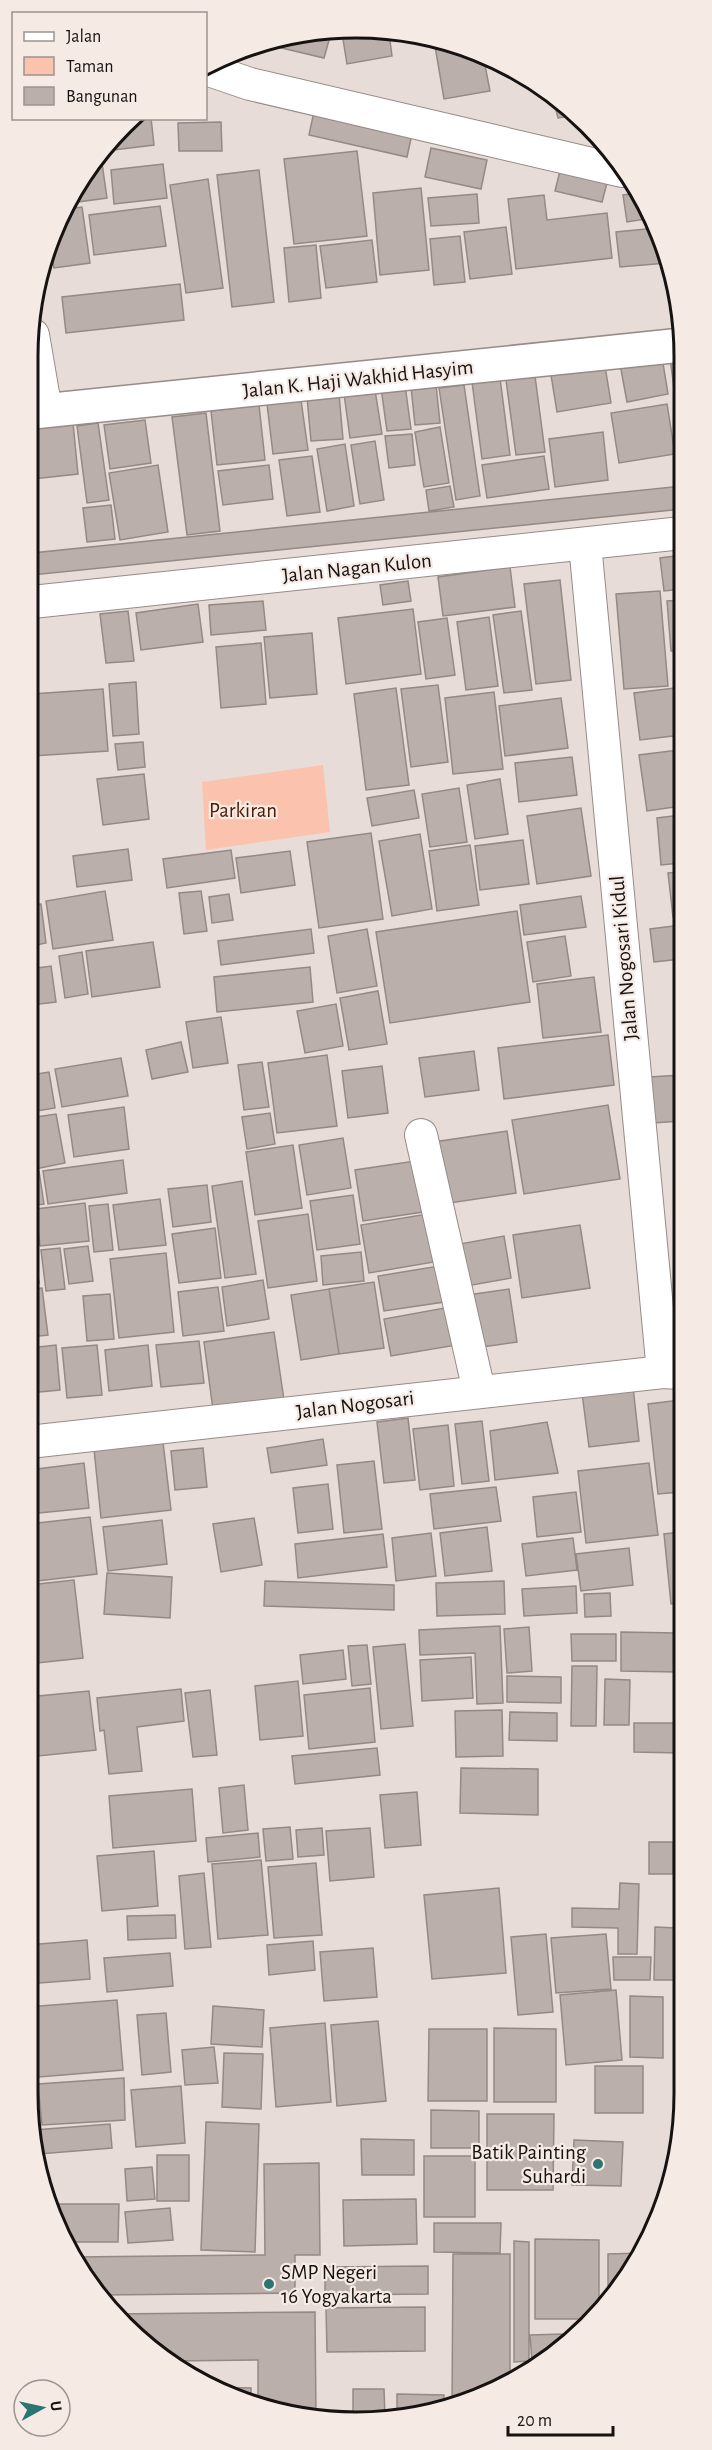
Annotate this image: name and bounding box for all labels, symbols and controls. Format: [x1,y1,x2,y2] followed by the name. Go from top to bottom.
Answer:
[12,12,207,120] legend
[66,28,101,46] text: Jalan
[66,58,114,76] text: Taman
[66,88,138,106] text: Bangunan
[242,356,474,402] street label: Jalan K. Haji Wakhid Hasyim
[281,550,433,586] street label: Jalan Nagan Kulon
[209,800,277,821] park label: Parkiran
[606,875,642,1041] street label: Jalan Nogosari Kidul
[295,1387,415,1423] street label: Jalan Nogosari
[471,2142,587,2187] place label: Batik Painting Suhardi
[591,2157,605,2171] marker: Batik Painting Suhardi
[281,2262,392,2307] place label: SMP Negeri 16 Yogyakarta
[262,2277,276,2291] marker: SMP Negeri 16 Yogyakarta
[12,2378,72,2438] north arrow
[508,2399,613,2437] scale bar
[47,2400,64,2412] text: U
[517,2412,552,2430] text: 20 m

